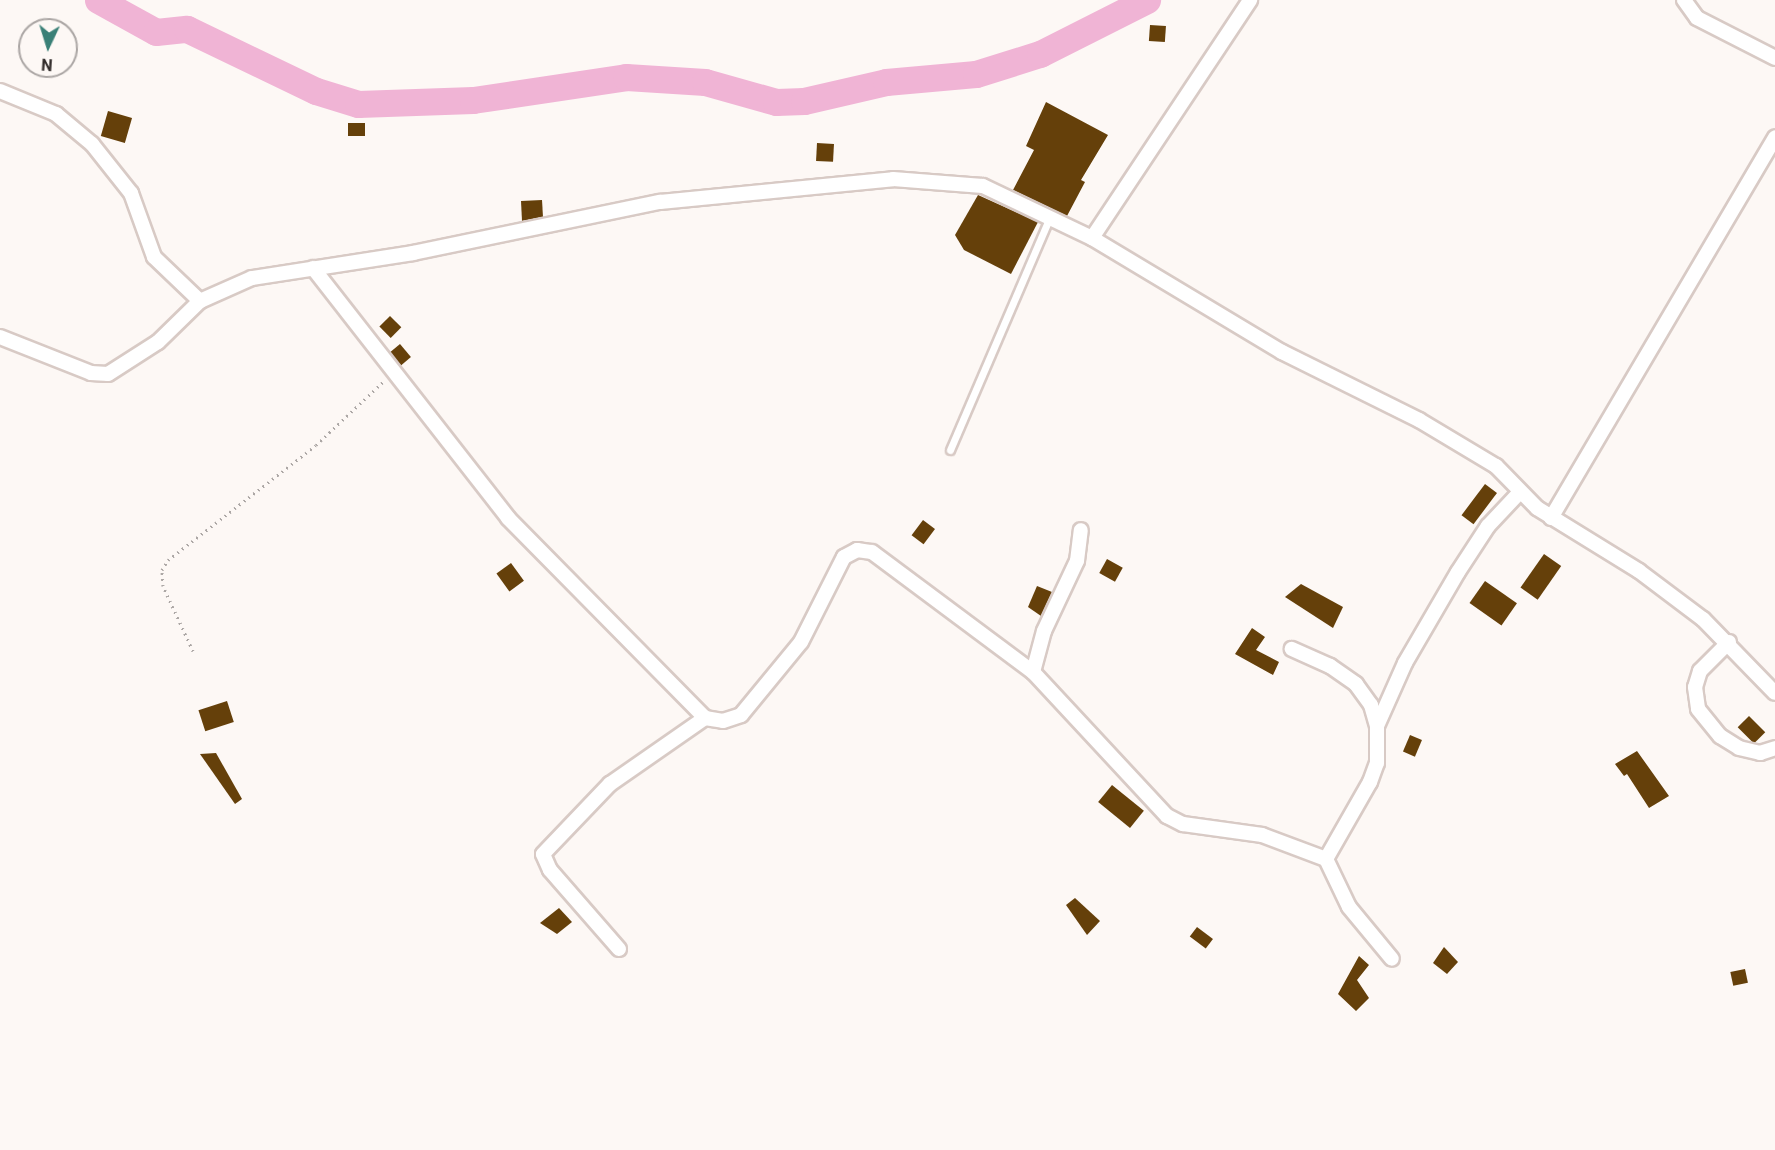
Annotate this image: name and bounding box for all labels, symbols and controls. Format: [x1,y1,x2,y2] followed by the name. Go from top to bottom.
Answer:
[18,18,78,78] north arrow
[41,55,53,74] text: N

